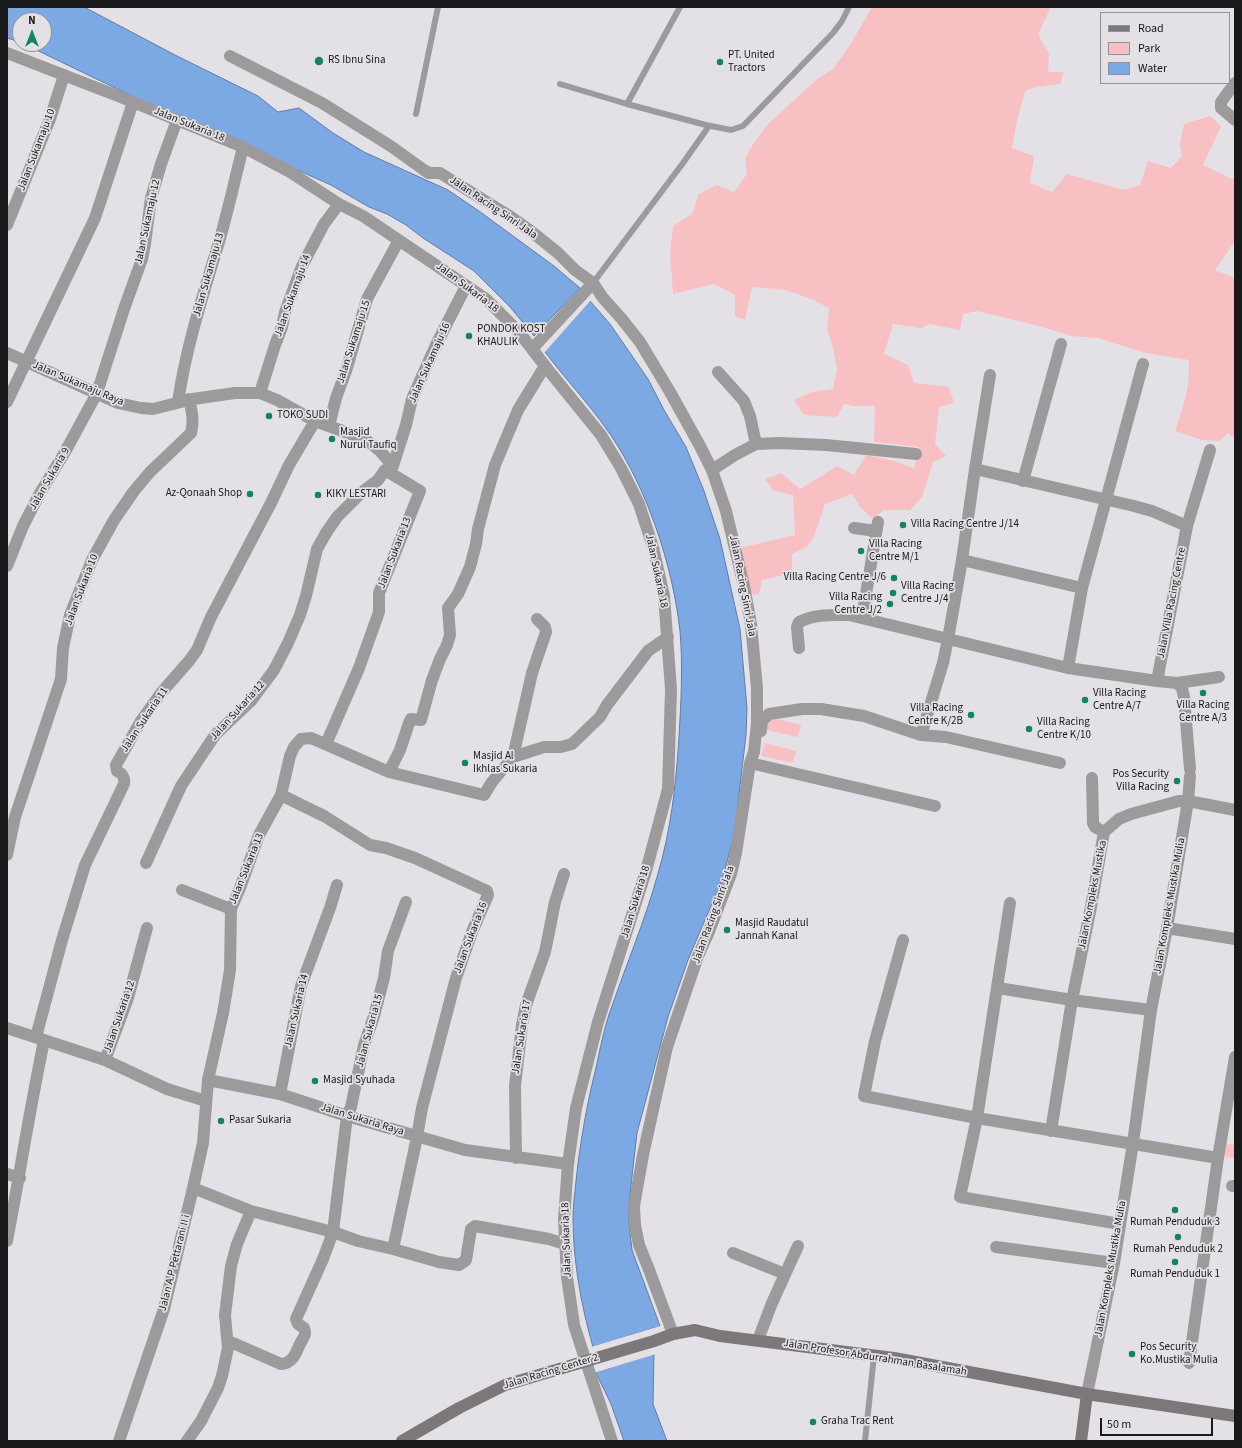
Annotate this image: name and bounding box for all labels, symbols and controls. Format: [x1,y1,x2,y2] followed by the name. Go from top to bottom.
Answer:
[12,12,52,52] north arrow
[1100,12,1230,84] legend
[28,13,36,28] text: N
[1138,20,1164,37] text: Road
[1138,40,1160,57] text: Park
[728,49,775,75] place label: PT. United Tractors
[328,54,385,68] place label: RS Ibnu Sina
[313,55,325,67] marker: RS Ibnu Sina
[715,57,725,67] marker: PT. United Tractors
[1138,60,1167,77] text: Water
[152,105,226,145] street label: Jalan Sukaria 18
[15,107,59,193] street label: Jalan Sukamaju 10
[447,174,539,242] street label: Jalan Racing Sinri Jala
[133,178,163,266] street label: Jalan Sukamaju 12
[191,232,227,318] street label: Jalan Sukamaju 13
[272,253,314,339] street label: Jalan Sukamaju 14
[433,260,501,316] street label: Jalan Sukaria 18
[334,299,374,385] street label: Jalan Sukamaju 15
[406,321,454,405] street label: Jalan Sukamaju 16
[477,323,545,349] place label: PONDOK KOST KHAULIK
[464,331,474,341] marker: PONDOK KOST KHAULIK
[30,359,126,409] street label: Jalan Sukamaju Raya
[277,409,328,423] place label: TOKO SUDI
[264,411,274,421] marker: TOKO SUDI
[340,426,397,452] place label: Masjid Nurul Taufiq
[327,434,337,444] marker: Masjid Nurul Taufiq
[27,445,73,513] street label: Jalan Sukaria 9
[166,487,242,501] place label: Az-Qonaah Shop
[326,488,386,502] place label: KIKY LESTARI
[245,489,255,499] marker: Az-Qonaah Shop
[313,490,323,500] marker: KIKY LESTARI
[375,515,415,591] street label: Jalan Sukaria 13
[911,518,1019,532] place label: Villa Racing Centre J/14
[898,520,908,530] marker: Villa Racing Centre J/14
[642,533,670,609] street label: Jalan Sukaria 18
[726,534,758,638] street label: Jalan Racing Sinri Jala
[869,538,922,564] place label: Villa Racing Centre M/1
[856,546,866,556] marker: Villa Racing Centre M/1
[1155,546,1189,660] street label: Jalan Villa Racing Centre
[62,552,102,628] street label: Jalan Sukaria 10
[784,571,886,585] place label: Villa Racing Centre J/6
[889,573,899,583] marker: Villa Racing Centre J/6
[901,580,954,606] place label: Villa Racing Centre J/4
[888,588,898,598] marker: Villa Racing Centre J/4
[829,591,882,617] place label: Villa Racing Centre J/2
[885,599,895,609] marker: Villa Racing Centre J/2
[208,679,268,743] street label: Jalan Sukaria 12
[118,685,172,755] street label: Jalan Sukaria 11
[1093,687,1146,713] place label: Villa Racing Centre A/7
[1198,688,1208,698] marker: Villa Racing Centre A/3
[1080,695,1090,705] marker: Villa Racing Centre A/7
[1177,699,1229,725] place label: Villa Racing Centre A/3
[908,702,963,728] place label: Villa Racing Centre K/2B
[966,710,976,720] marker: Villa Racing Centre K/2B
[1037,716,1091,742] place label: Villa Racing Centre K/10
[1024,724,1034,734] marker: Villa Racing Centre K/10
[473,750,537,776] place label: Masjid Al Ikhlas Sukaria
[460,758,470,768] marker: Masjid Al Ikhlas Sukaria
[1113,768,1169,794] place label: Pos Security Villa Racing
[1172,776,1182,786] marker: Pos Security Villa Racing
[227,832,267,906] street label: Jalan Sukaria 13
[1151,837,1189,975] street label: Jalan Kompleks Mustika Mulia
[1076,839,1110,951] street label: Jalan Kompleks Mustika
[619,864,653,940] street label: Jalan Sukaria 18
[690,864,738,966] street label: Jalan Racing Sinri Jala
[451,900,491,976] street label: Jalan Sukaria 16
[735,917,809,943] place label: Masjid Raudatul Jannah Kanal
[722,925,732,935] marker: Masjid Raudatul Jannah Kanal
[282,973,312,1049] street label: Jalan Sukaria 14
[101,979,139,1055] street label: Jalan Sukaria 12
[354,993,386,1069] street label: Jalan Sukaria 15
[510,999,534,1075] street label: Jalan Sukaria 17
[323,1074,395,1088] place label: Masjid Syuhada
[310,1076,320,1086] marker: Masjid Syuhada
[319,1101,405,1139] street label: Jalan Sukaria Raya
[229,1114,291,1128] place label: Pasar Sukaria
[216,1116,226,1126] marker: Pasar Sukaria
[1092,1200,1130,1338] street label: Jalan Kompleks Mustika Mulia
[559,1202,575,1278] street label: Jalan Sukaria 18
[1170,1205,1180,1215] marker: Rumah Penduduk 3
[157,1213,193,1313] street label: Jalan A.P Pettarani II i
[1130,1216,1220,1230] place label: Rumah Penduduk 3
[1173,1232,1183,1242] marker: Rumah Penduduk 2
[1133,1243,1223,1257] place label: Rumah Penduduk 2
[1170,1257,1180,1267] marker: Rumah Penduduk 1
[1130,1268,1220,1282] place label: Rumah Penduduk 1
[782,1337,968,1379] street label: Jalan Profesor Abdurrahman Basalamah
[1140,1341,1218,1367] place label: Pos Security Ko.Mustika Mulia
[1127,1349,1137,1359] marker: Pos Security Ko.Mustika Mulia
[502,1351,600,1393] street label: Jalan Racing Center 2
[1102,1410,1215,1436] scale bar
[821,1415,894,1429] place label: Graha Trac Rent
[1107,1416,1131,1433] text: 50 m
[808,1417,818,1427] marker: Graha Trac Rent

